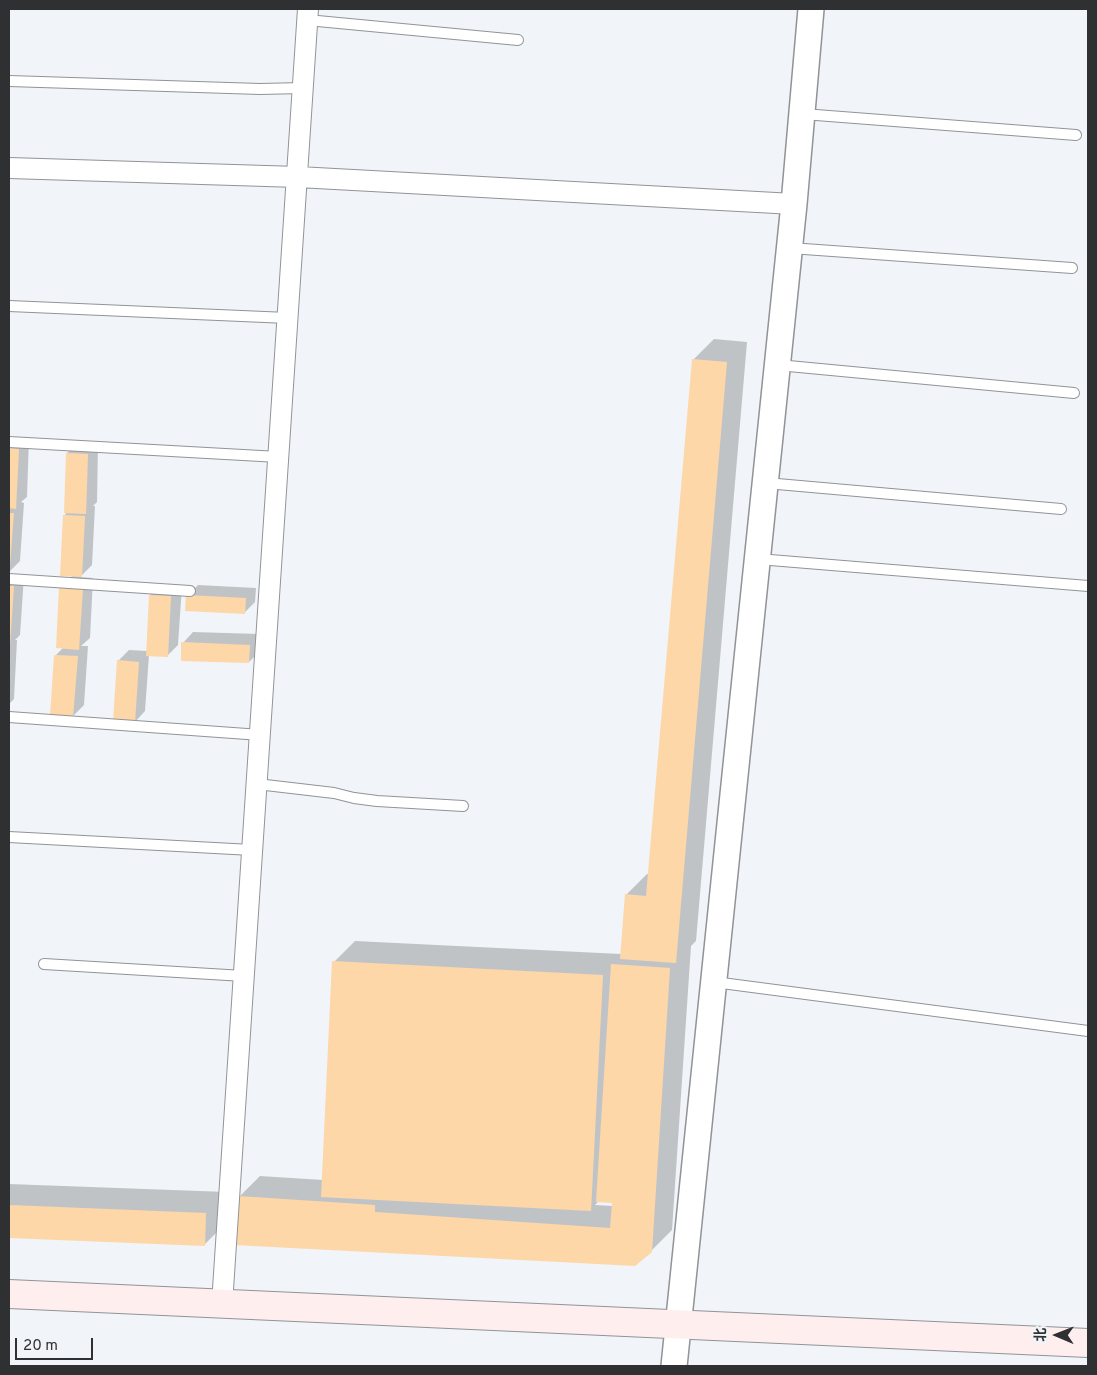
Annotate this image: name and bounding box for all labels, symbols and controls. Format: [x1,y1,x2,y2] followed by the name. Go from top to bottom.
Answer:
[1032,1310,1082,1360] north arrow
[18,1328,95,1360] scale bar
[1033,1328,1050,1342] text: 北
[23,1337,58,1356] text: 20 m

